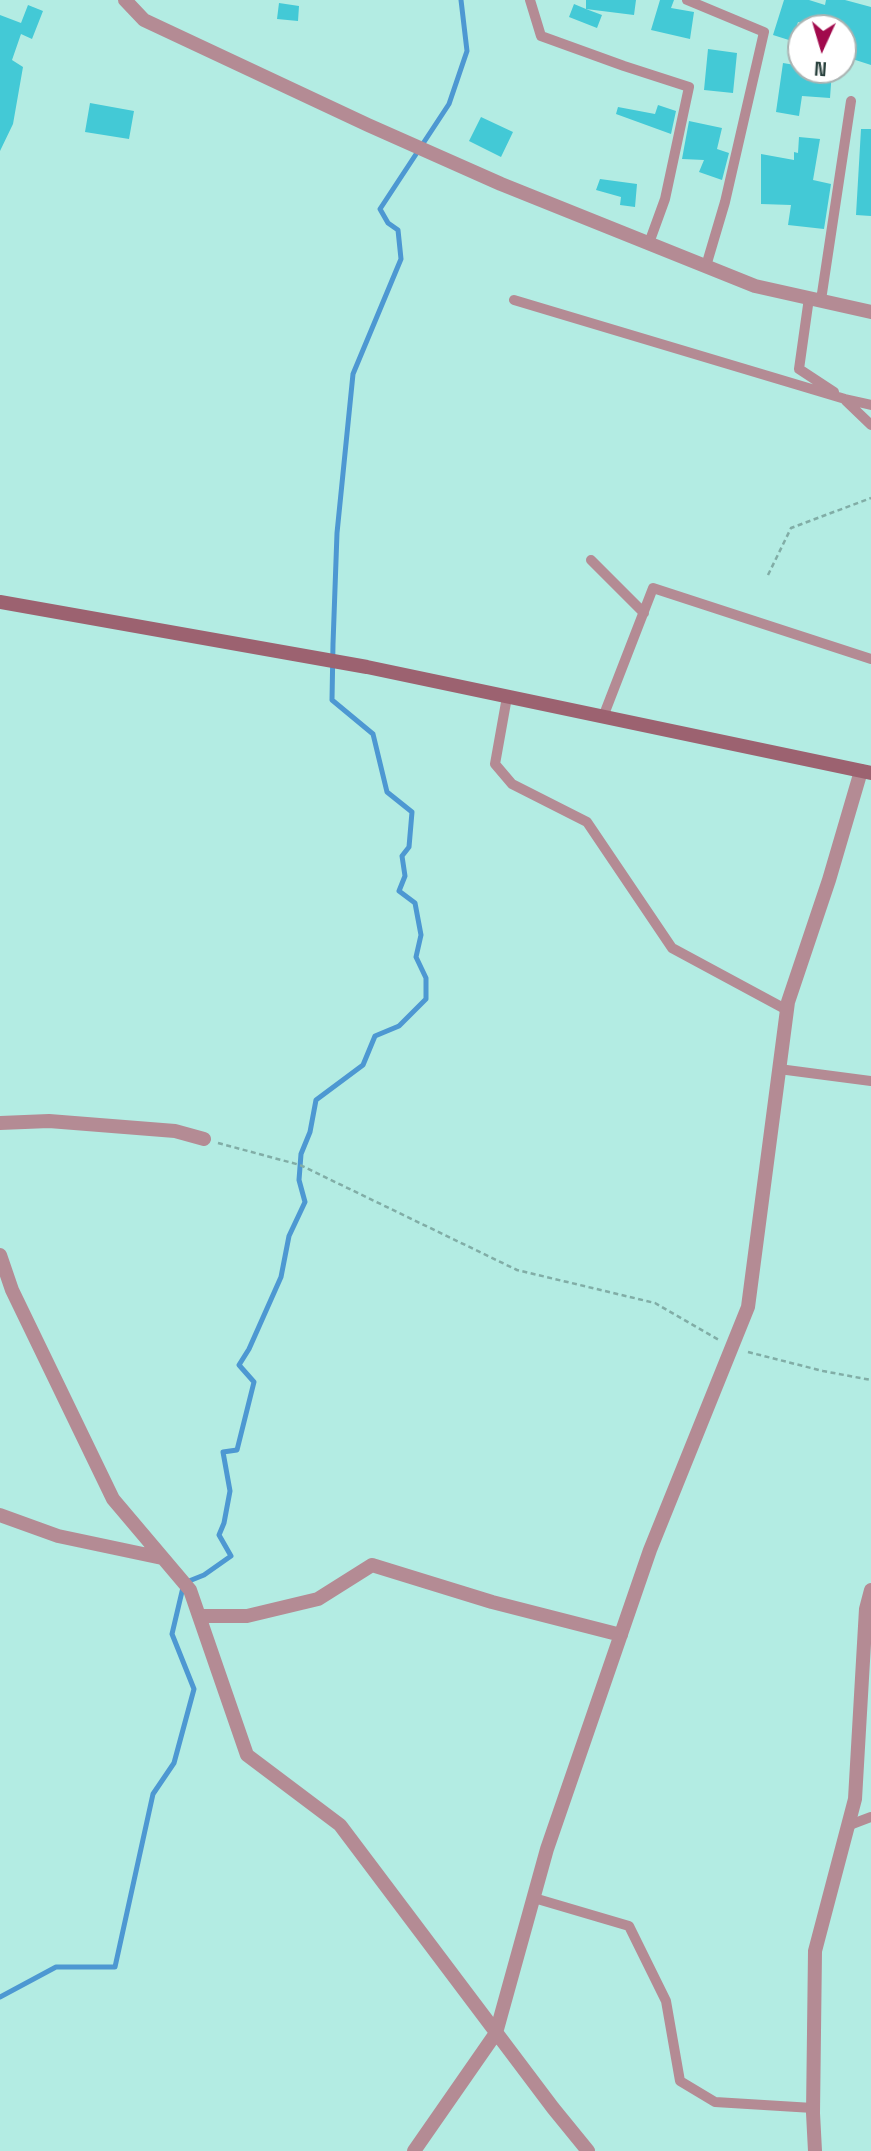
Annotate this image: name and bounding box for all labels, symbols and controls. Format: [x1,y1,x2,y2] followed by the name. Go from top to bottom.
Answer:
[787,14,857,84] north arrow
[813,56,828,81] text: N

